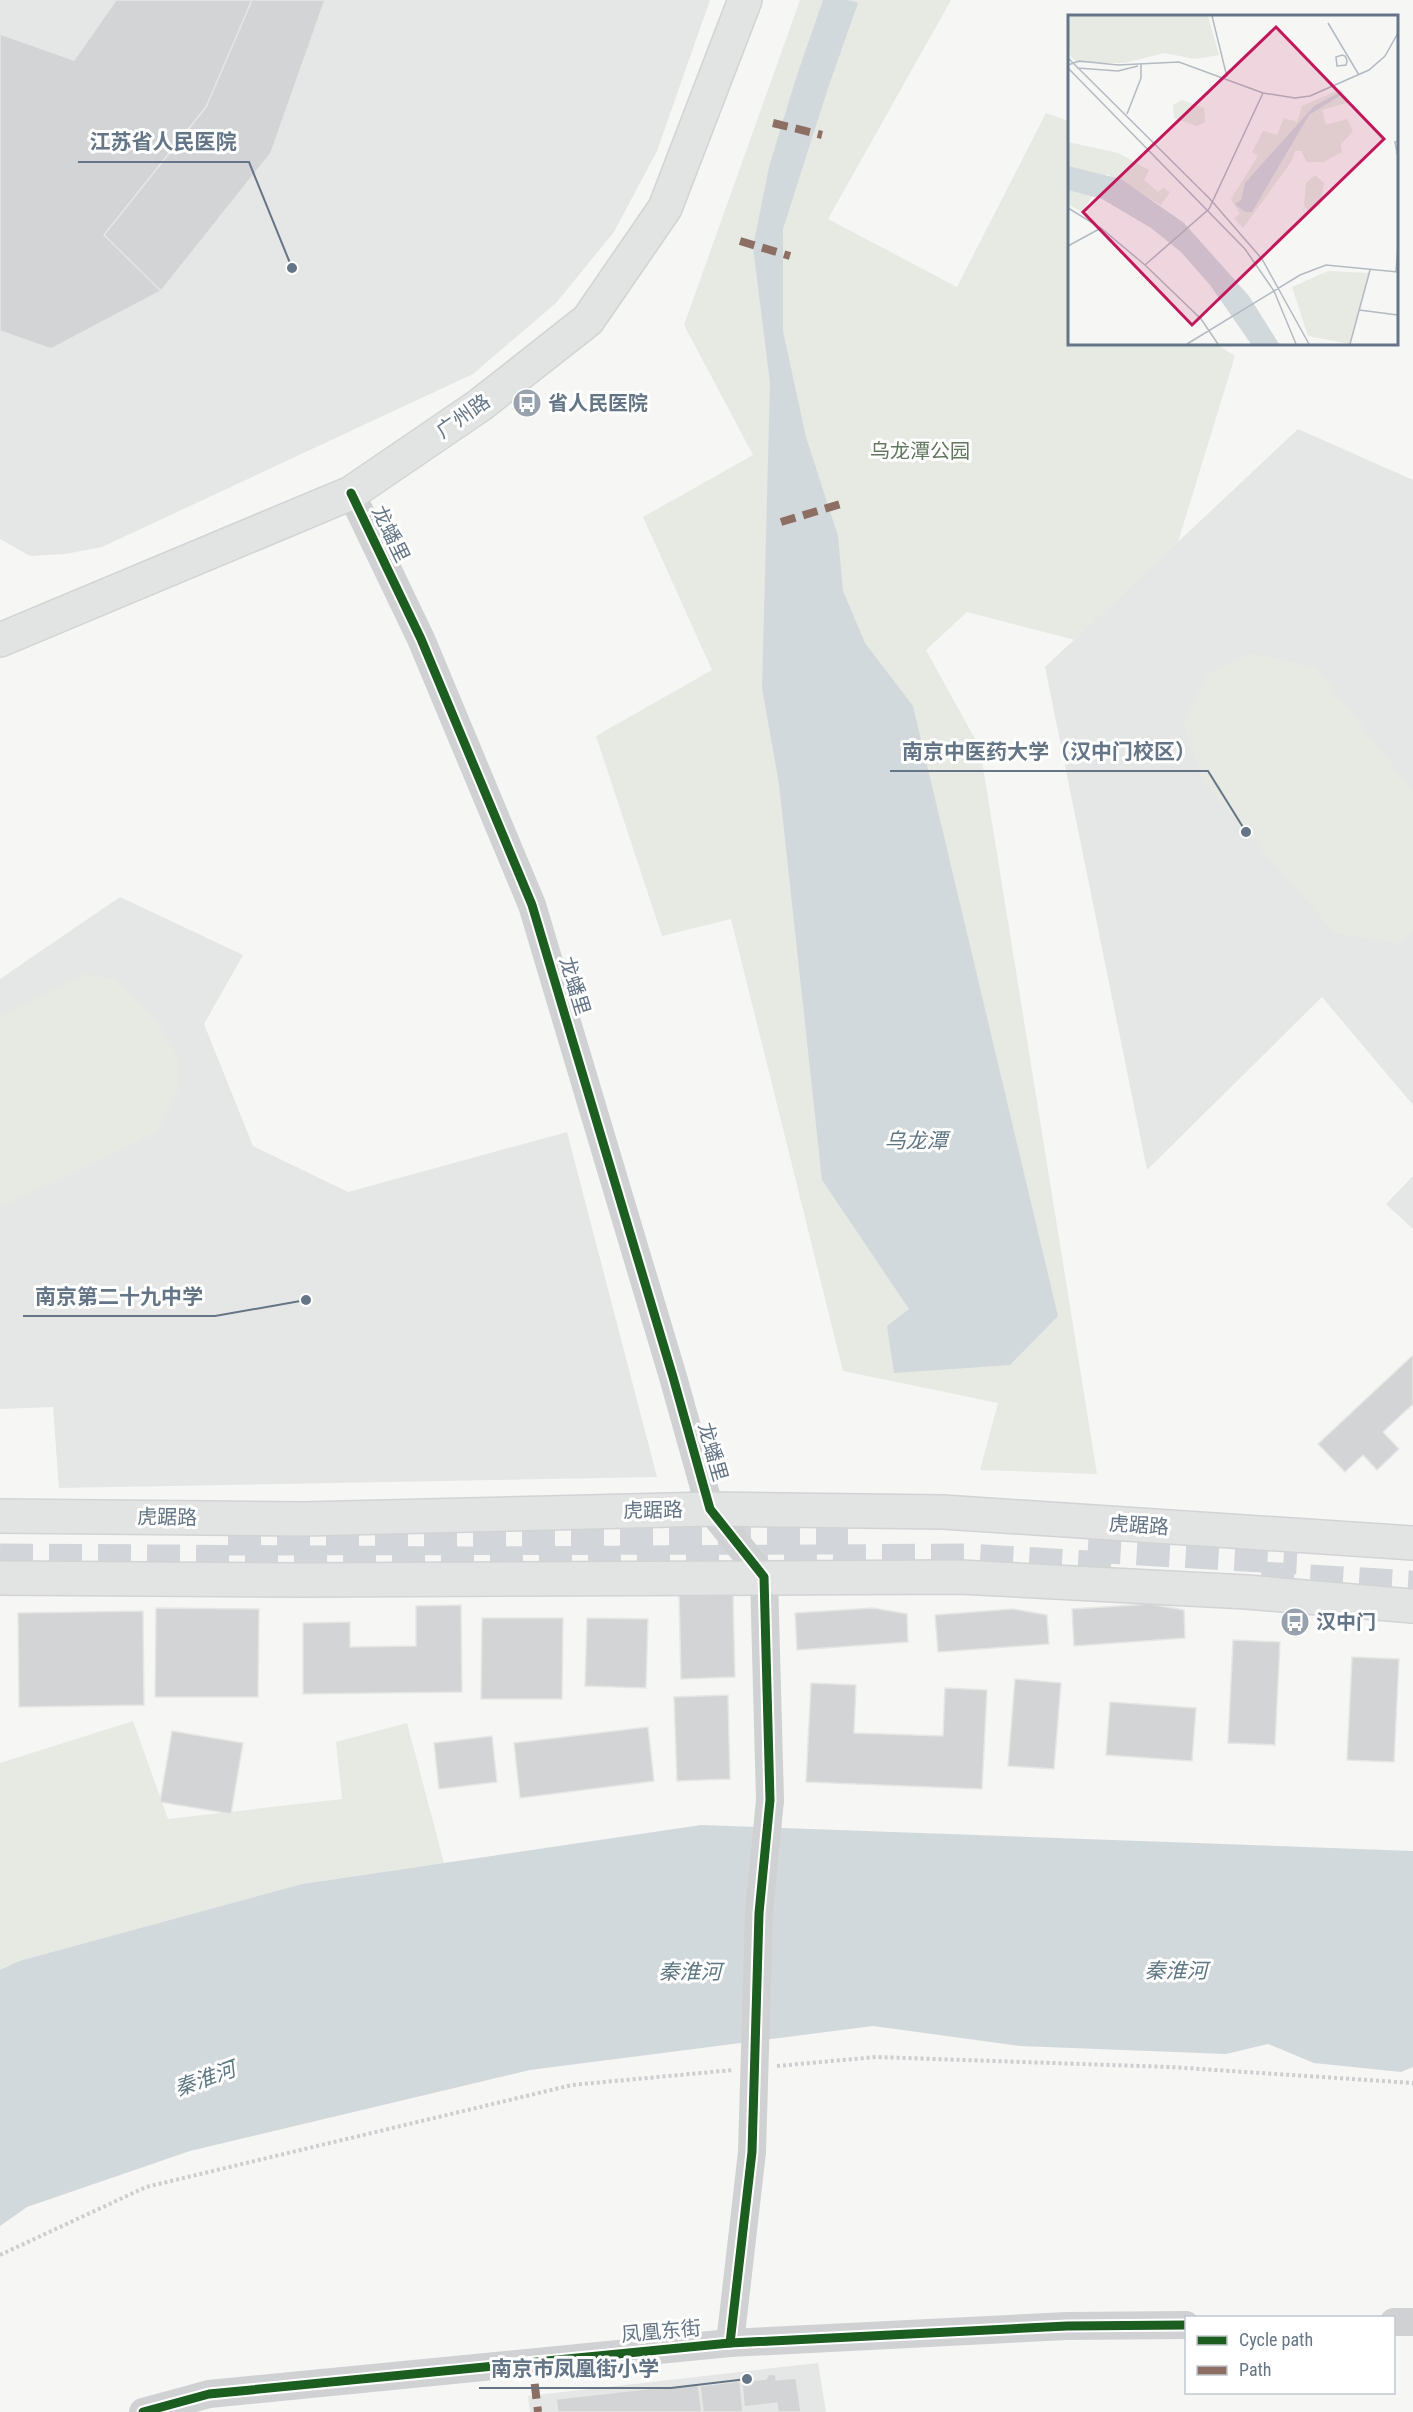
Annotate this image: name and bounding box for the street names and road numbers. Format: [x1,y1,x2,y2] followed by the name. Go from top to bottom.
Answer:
[432,389,494,443] street label: 广州路
[367,502,415,566] street label: 龙蟠里
[555,954,595,1018] street label: 龙蟠里
[693,1420,733,1484] street label: 龙蟠里
[623,1497,683,1523] street label: 虎踞路
[137,1504,197,1530] street label: 虎踞路
[1108,1511,1170,1539] street label: 虎踞路
[620,2316,702,2346] street label: 凤凰东街

